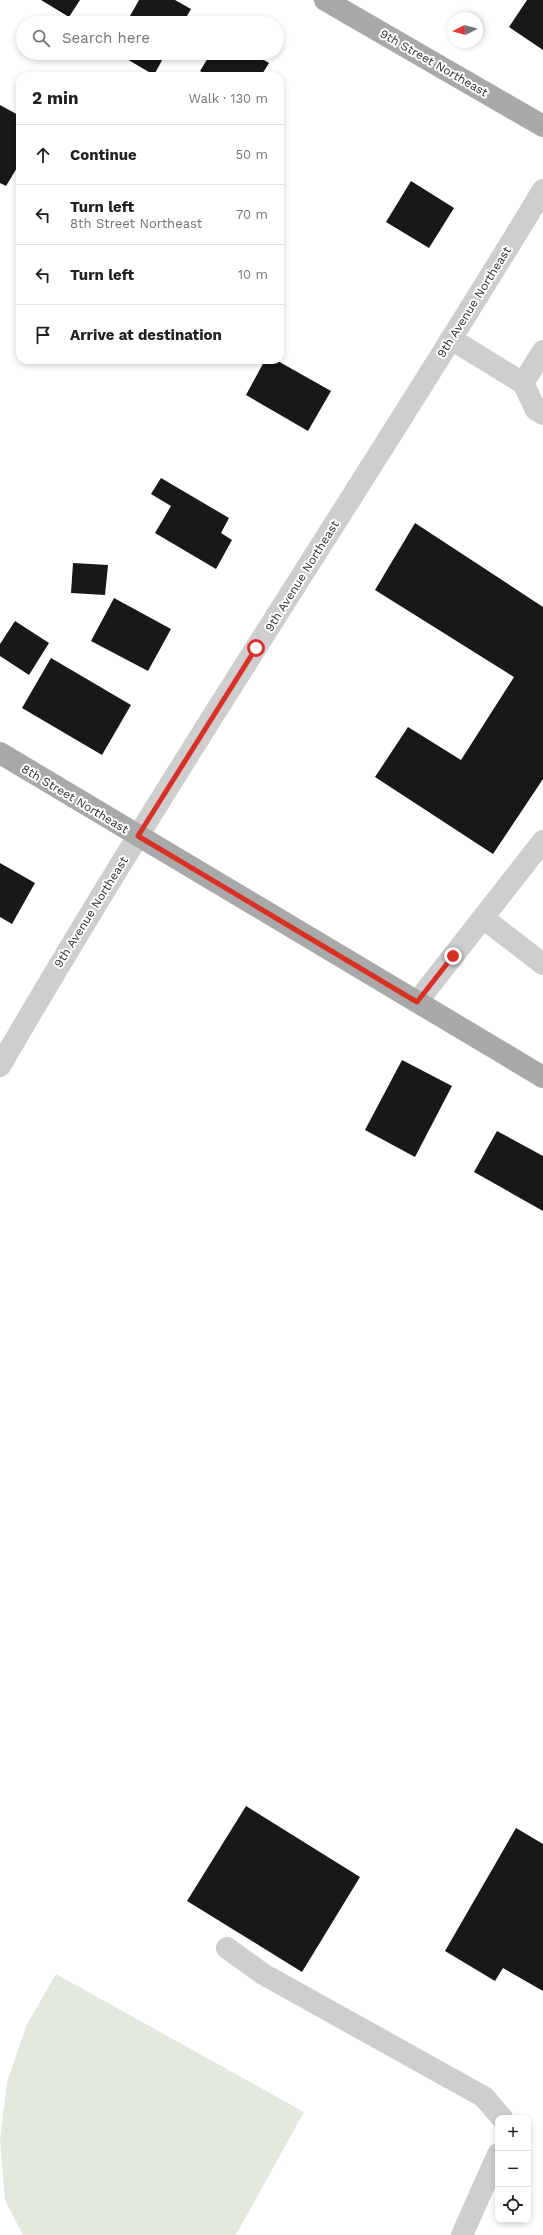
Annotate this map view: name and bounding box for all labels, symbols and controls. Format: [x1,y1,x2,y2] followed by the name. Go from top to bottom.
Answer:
[447,12,483,48] north arrow
[16,16,284,60] search box
[378,26,490,100] street label: 9th Street Northeast
[30,27,52,49] icon: search
[62,29,150,47] text: Search here
[32,88,78,108] text: 2 min
[189,91,268,106] text: Walk · 130 m
[32,144,54,166] icon: ahead
[70,146,137,164] text: Continue
[236,147,268,162] text: 50 m
[70,198,134,216] text: Turn left
[32,204,54,226] icon: left
[236,207,268,222] text: 70 m
[70,216,202,231] text: 8th Street Northeast
[434,244,514,360] street label: 9th Avenue Northeast
[32,264,54,286] icon: left
[70,266,134,284] text: Turn left
[238,267,268,282] text: 10 m
[32,324,54,346] icon: arrive
[70,326,222,344] text: Arrive at destination
[262,518,342,634] street label: 9th Avenue Northeast
[247,639,265,657] route start
[19,762,131,836] street label: 8th Street Northeast
[51,854,131,970] street label: 9th Avenue Northeast
[444,947,462,965] route end
[495,2115,531,2223] map controls
[495,2115,531,2151] button: +
[495,2151,531,2187] button: −
[495,2187,531,2223] button: locate

